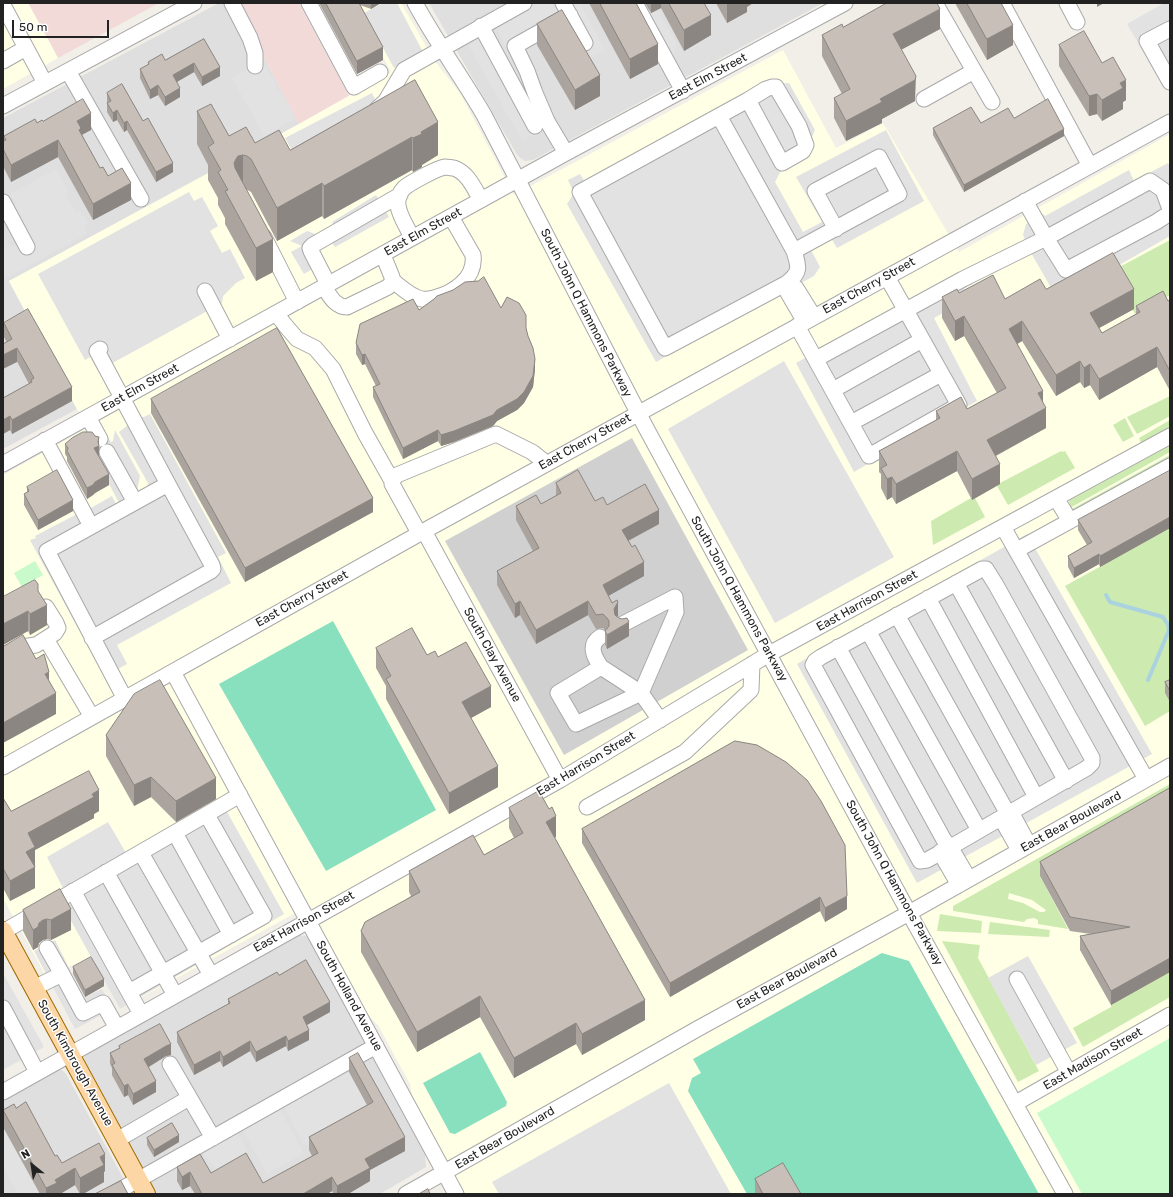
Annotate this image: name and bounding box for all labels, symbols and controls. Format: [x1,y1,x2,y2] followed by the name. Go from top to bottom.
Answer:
[14,12,111,38] scale bar
[19,20,47,34] text: 50 m
[667,50,749,104] street label: East Elm Street
[382,205,464,259] street label: East Elm Street
[537,226,635,400] street label: South John Q Hammons Parkway
[820,255,918,317] street label: East Cherry Street
[99,361,181,415] street label: East Elm Street
[536,411,634,473] street label: East Cherry Street
[687,514,791,684] street label: South John Q Hammons Parkway
[814,567,920,635] street label: East Harrison Street
[253,568,351,630] street label: East Cherry Street
[460,605,524,705] street label: South Clay Avenue
[534,729,638,799] street label: East Harrison Street
[1018,788,1124,856] street label: East Bear Boulevard
[842,798,946,968] street label: South John Q Hammons Parkway
[251,888,357,956] street label: East Harrison Street
[313,938,385,1054] street label: South Holland Avenue
[734,945,840,1013] street label: East Bear Boulevard
[34,997,116,1129] street label: South Kimbrough Avenue
[1041,1025,1145,1093] street label: East Madison Street
[453,1104,557,1172] street label: East Bear Boulevard
[12,1145,52,1185] north arrow
[19,1147,32,1162] text: N

